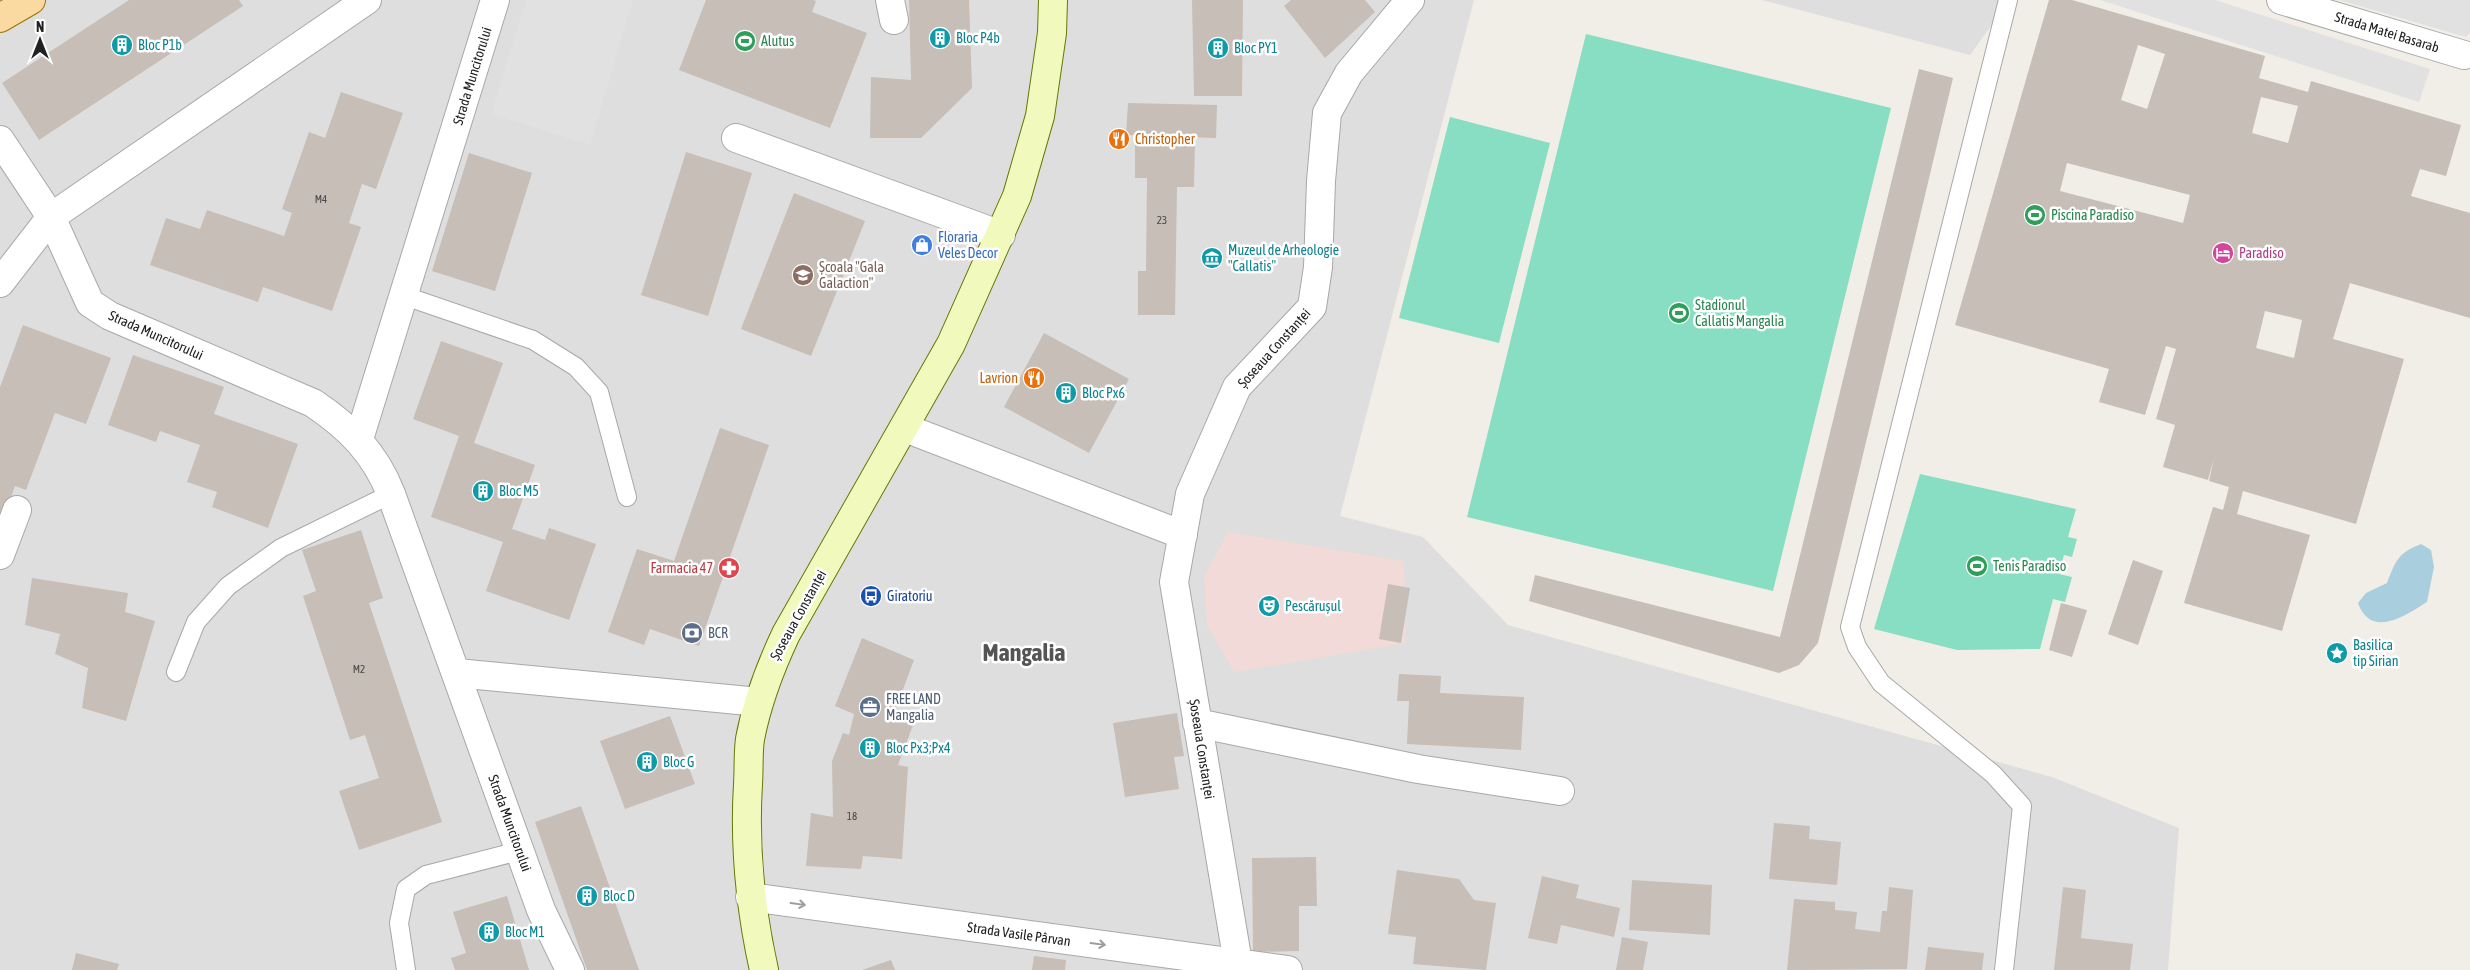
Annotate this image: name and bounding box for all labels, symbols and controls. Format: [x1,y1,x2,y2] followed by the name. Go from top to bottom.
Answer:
[2333,9,2441,56] street label: Strada Matei Basarab
[15,15,65,65] north arrow
[36,19,44,35] text: N
[449,25,495,127] street label: Strada Muncitorului
[928,26,952,50] building icon: Bloc P4b
[733,29,757,53] sports icon: Alutus
[956,30,1000,46] place label: Bloc P4b
[110,33,134,57] building icon: Bloc P1b
[761,33,794,49] place label: Alutus
[1206,36,1230,60] building icon: Bloc PY1
[138,37,182,53] place label: Bloc P1b
[1234,40,1278,56] place label: Bloc PY1
[1107,127,1131,151] restaurant icon: Christopher
[1135,131,1196,147] place label: Christopher
[315,193,327,205] house number: M4
[2023,203,2047,227] sports icon: Piscina Paradiso
[2051,207,2134,223] place label: Piscina Paradiso
[1157,214,1167,226] house number: 23
[938,229,998,261] place label: Floraria Veles Decor
[910,233,934,257] shop icon: Floraria Veles Decor
[2211,241,2235,265] hotel icon: Paradiso
[1228,242,1339,274] place label: Muzeul de Arheologie "Callatis"
[2239,245,2284,261] place label: Paradiso
[1200,246,1224,270] museum icon: Muzeul de Arheologie "Callatis"
[819,259,884,291] place label: Școala "Gala Galaction"
[791,263,815,287] school or university icon: Școala "Gala Galaction"
[1695,297,1784,329] place label: Stadionul Callatis Mangalia
[1667,301,1691,325] sports icon: Stadionul Callatis Mangalia
[1234,305,1314,391] street label: Șoseaua Constanței
[106,307,206,363] street label: Strada Muncitorului
[1022,366,1046,390] restaurant icon: Lavrion
[980,370,1018,386] place label: Lavrion
[1054,381,1078,405] building icon: Bloc Px6
[1082,385,1125,401] place label: Bloc Px6
[471,479,495,503] building icon: Bloc M5
[499,483,539,499] place label: Bloc M5
[1965,554,1989,578] sports icon: Tenis Paradiso
[717,556,741,580] pharmacy icon: Farmacia 47
[1993,558,2066,574] place label: Tenis Paradiso
[650,560,713,576] place label: Farmacia 47
[767,567,829,663] street label: Șoseaua Constanței
[859,584,883,608] bus stop icon: Giratoriu
[887,588,933,604] place label: Giratoriu
[1257,594,1281,618] theatre icon: Pescărușul
[1285,598,1341,614] place label: Pescărușul
[680,621,704,645] bank icon: BCR
[708,625,728,641] place label: BCR
[2353,637,2399,669] place label: Basilica tip Sirian
[983,639,1065,666] district label: Mangalia
[2325,641,2349,665] place icon: Basilica tip Sirian
[353,663,365,675] house number: M2
[886,691,941,723] place label: FREE LAND Mangalia
[858,695,882,719] office icon: FREE LAND Mangalia
[1186,698,1218,800] street label: Șoseaua Constanței
[858,736,882,760] building icon: Bloc Px3;Px4
[886,740,951,756] place label: Bloc Px3;Px4
[635,750,659,774] building icon: Bloc G
[663,754,694,770] place label: Bloc G
[485,772,535,874] street label: Strada Muncitorului
[847,810,857,822] house number: 18
[575,884,599,908] building icon: Bloc D
[603,888,635,904] place label: Bloc D
[790,899,806,909] one-way arrow
[966,919,1072,949] street label: Strada Vasile Pârvan
[477,920,501,944] building icon: Bloc M1
[505,924,545,940] place label: Bloc M1
[1089,939,1105,949] one-way arrow

